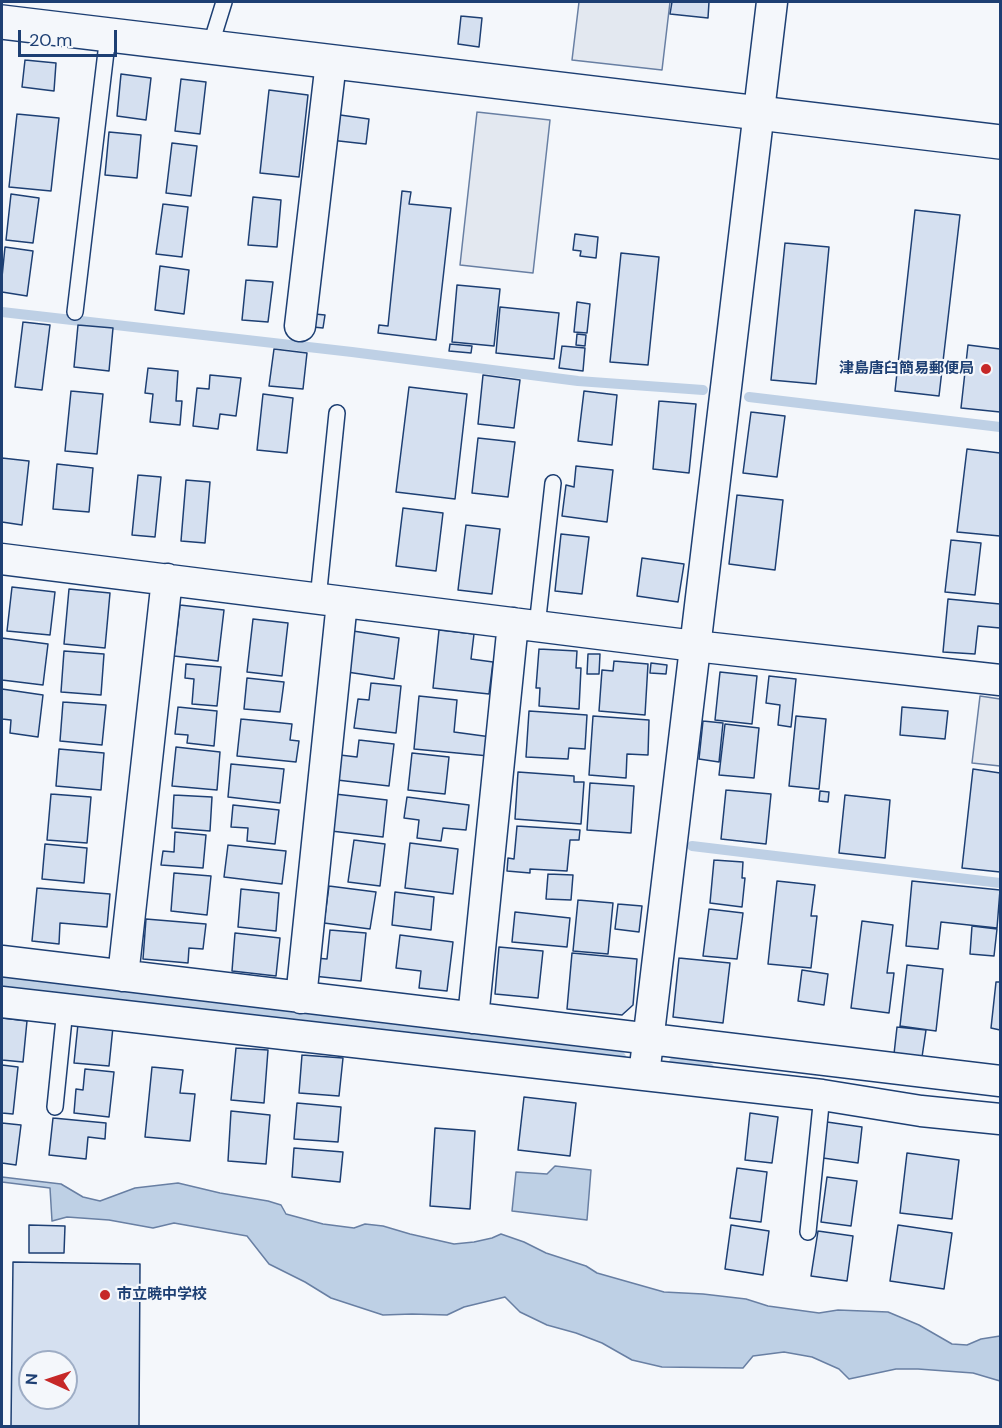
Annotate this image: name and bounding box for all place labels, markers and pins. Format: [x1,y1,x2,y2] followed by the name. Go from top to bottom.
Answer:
[839,360,974,378] place label: 津島唐臼簡易郵便局
[979,362,993,376] marker: 津島唐臼簡易郵便局
[117,1286,207,1304] place label: 市立暁中学校
[98,1288,112,1302] marker: 市立暁中学校

